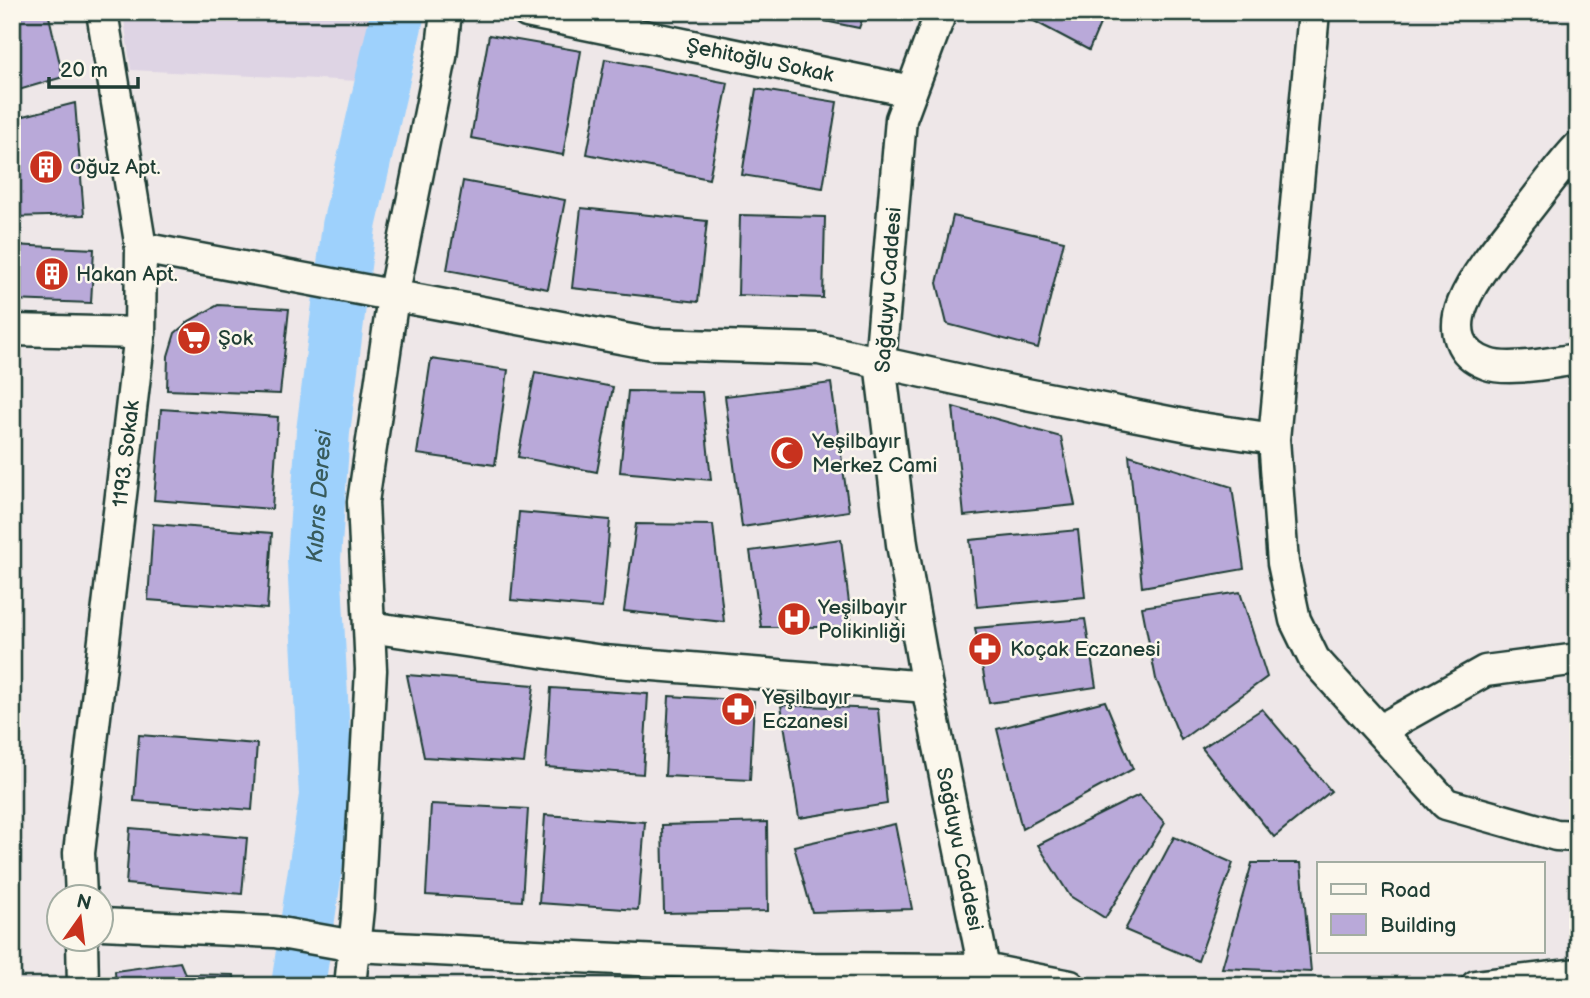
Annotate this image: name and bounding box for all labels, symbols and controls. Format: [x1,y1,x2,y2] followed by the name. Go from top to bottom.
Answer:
[684,33,837,88] street label: Şehitoğlu Sokak
[49,46,138,90] scale bar
[60,58,108,83] text: 20 m
[27,148,65,186] building icon: Oğuz Apt.
[70,155,161,180] place label: Oğuz Apt.
[870,206,907,374] street label: Sağduyu Caddesi
[33,255,71,293] building icon: Hakan Apt.
[76,262,178,287] place label: Hakan Apt.
[175,319,213,357] supermarket icon: Şok
[218,326,254,351] place label: Şok
[108,398,145,509] street label: 1193. Sokak
[301,429,338,564] water label: Kıbrıs Deresi
[811,429,937,478] place label: Yeşilbayır Merkez Cami
[768,434,806,472] mosque icon: Yeşilbayır Merkez Cami
[817,595,907,644] place label: Yeşilbayır Polikinliği
[775,600,813,638] hospital icon: Yeşilbayır Polikinliği
[966,630,1004,668] pharmacy icon: Koçak Eczanesi
[1010,637,1161,662] place label: Koçak Eczanesi
[761,685,851,734] place label: Yeşilbayır Eczanesi
[719,690,757,728] pharmacy icon: Yeşilbayır Eczanesi
[931,765,988,933] street label: Sağduyu Caddesi
[1317,862,1544,953] legend
[1380,878,1431,903] text: Road
[46,883,116,953] north arrow
[74,890,93,916] text: N
[1380,913,1456,938] text: Building

